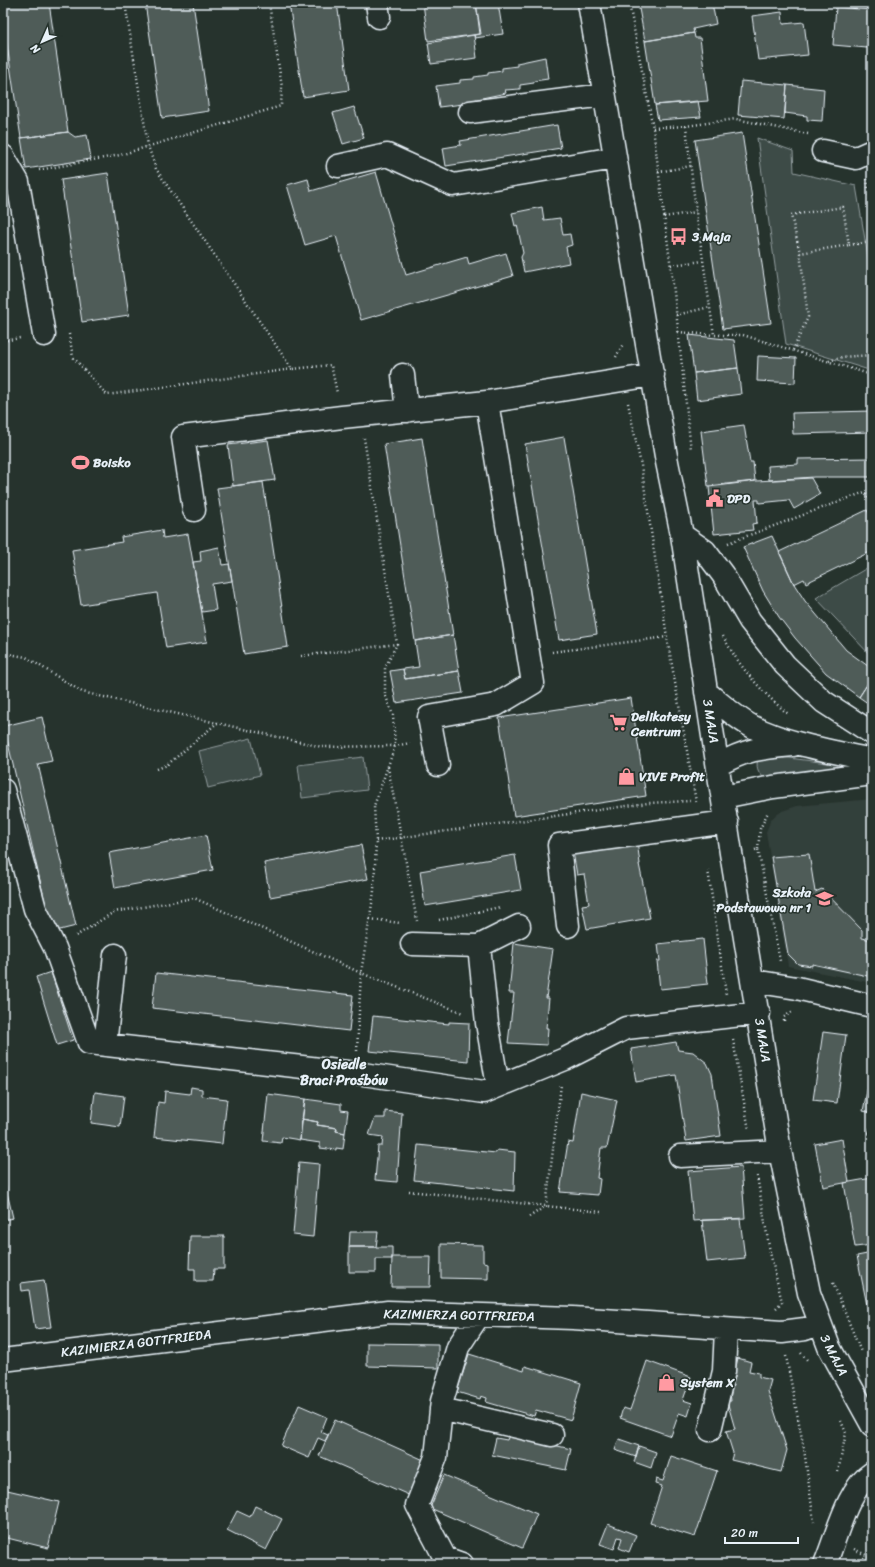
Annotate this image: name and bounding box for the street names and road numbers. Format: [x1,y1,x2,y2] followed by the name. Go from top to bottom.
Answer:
[696,697,726,745] street label: 3 MAJA
[748,1016,778,1064] street label: 3 MAJA
[383,1302,535,1328] street label: KAZIMIERZA GOTTFRIEDA
[60,1322,212,1364] street label: KAZIMIERZA GOTTFRIEDA
[814,1330,854,1380] street label: 3 MAJA

